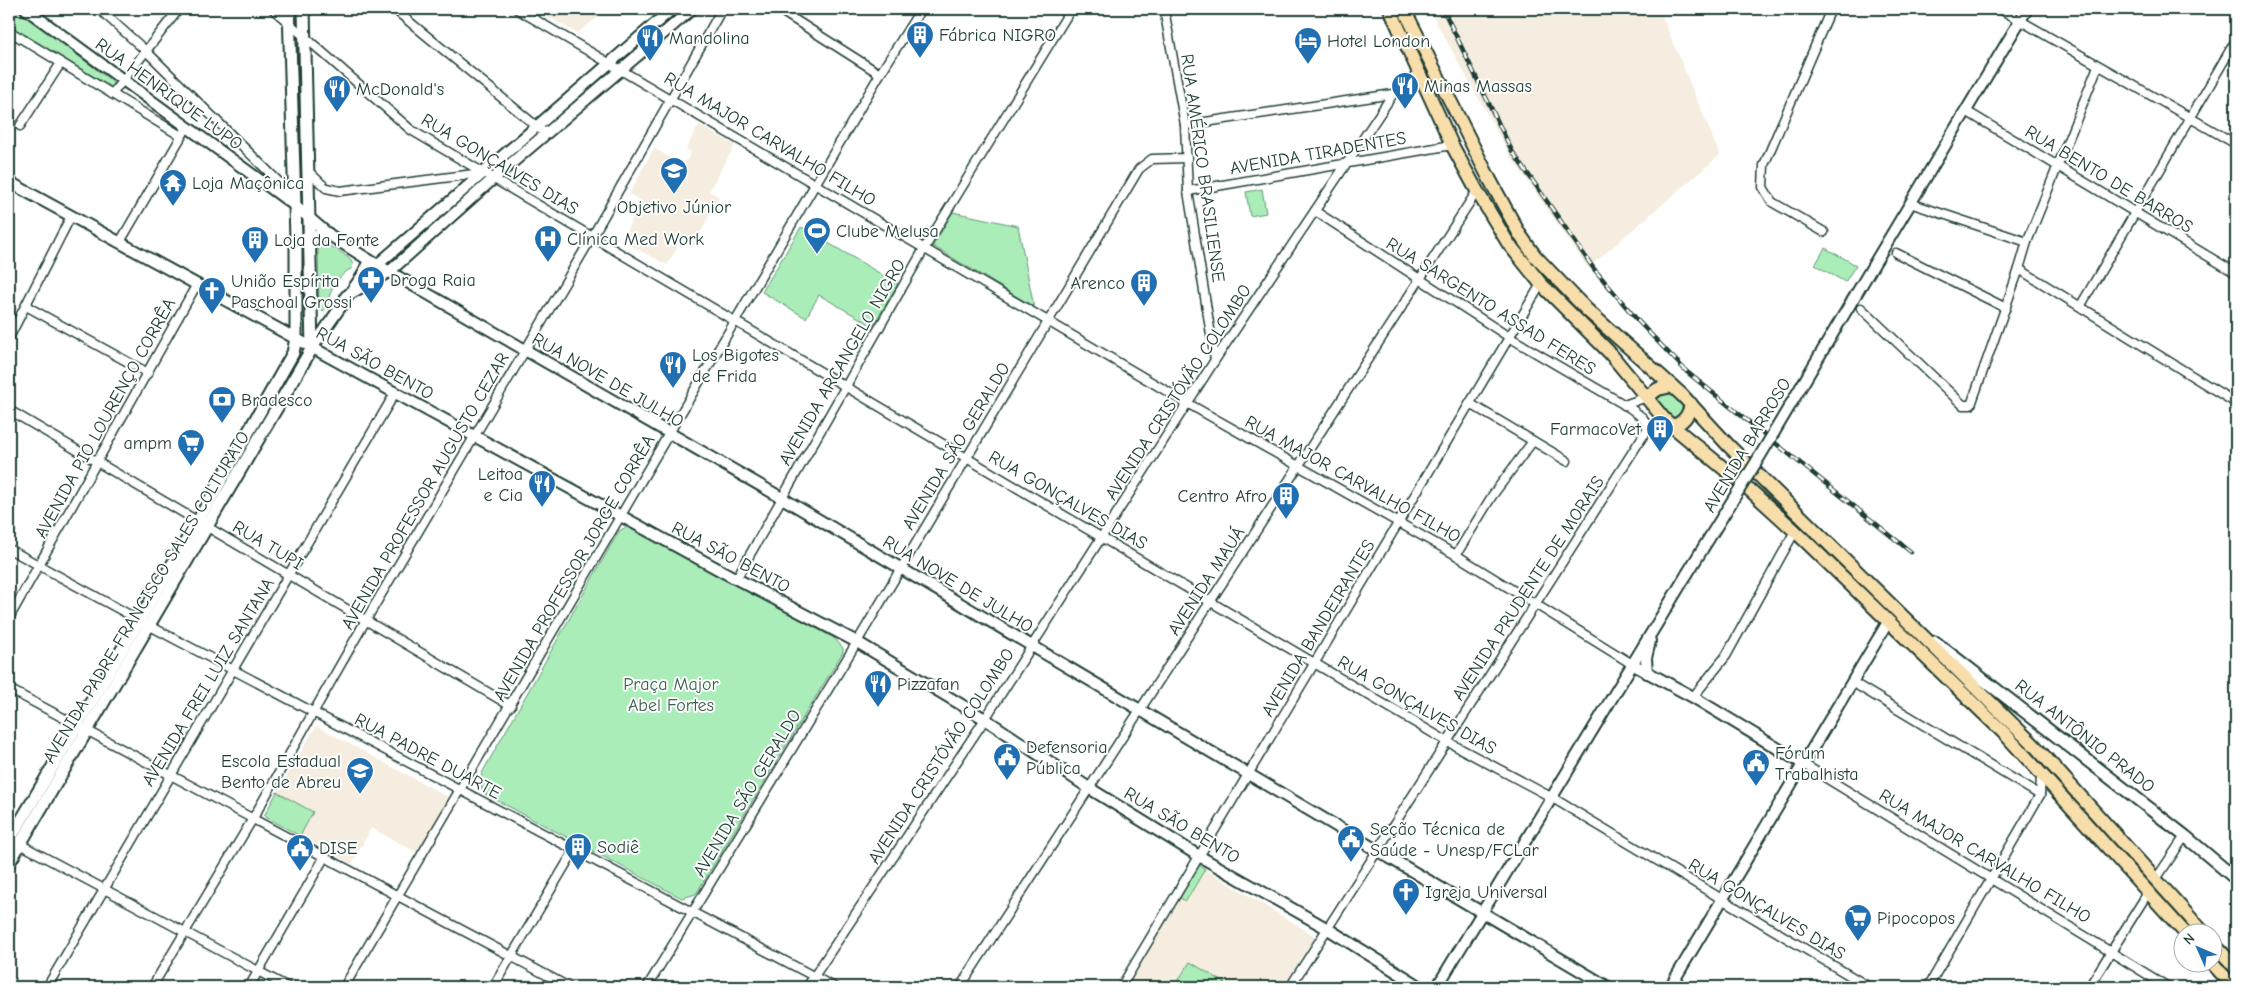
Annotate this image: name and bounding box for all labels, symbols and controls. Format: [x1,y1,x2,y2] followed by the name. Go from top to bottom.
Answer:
[905,20,935,59] building icon: Fábrica NIGRO
[635,23,665,62] restaurant icon: Mandolina
[939,25,1056,46] place label: Fábrica NIGRO
[1293,26,1323,65] hotel icon: Hotel London
[669,28,750,49] place label: Mandolina
[1327,31,1430,52] place label: Hotel London
[91,34,246,155] street label: RUA HENRIQUE LUPO
[1176,52,1230,284] street label: RUA AMÉRICO BRASILIENSE
[660,68,879,211] street label: RUA MAJOR CARVALHO FILHO
[1390,71,1420,110] restaurant icon: Minas Massas
[322,74,352,113] restaurant icon: McDonald's
[1424,76,1532,97] place label: Minas Massas
[356,79,444,100] place label: McDonald's
[417,109,582,220] street label: RUA GONÇALVES DIAS
[2021,121,2196,238] street label: RUA BENTO DE BARROS
[1228,128,1408,179] street label: AVENIDA TIRADENTES
[659,156,689,195] school or university icon: Objetivo Júnior
[158,168,188,207] temple icon: Loja Maçônica
[192,173,304,194] place label: Loja Maçônica
[617,197,732,218] place label: Objetivo Júnior
[802,216,832,255] sports icon: Clube Melusa
[836,221,939,242] place label: Clube Melusa
[533,224,563,263] hospital icon: Clínica Med Work
[240,225,270,264] building icon: Loja da Fonte
[567,229,704,250] place label: Clínica Med Work
[274,230,379,251] place label: Loja da Fonte
[1382,233,1599,380] street label: RUA SARGENTO ASSAD FERES
[775,255,910,469] street label: AVENIDA ARCANGELO NIGRO
[356,265,386,304] pharmacy icon: Droga Raia
[1129,268,1159,307] building icon: Arenco
[390,270,476,291] place label: Droga Raia
[231,271,352,313] place label: União Espírita Paschoal Grossi
[1071,273,1125,294] place label: Arenco
[197,276,227,315] church icon: União Espírita Paschoal Grossi
[1100,280,1256,504] street label: AVENIDA CRISTÓVÃO COLOMBO
[30,294,180,542] street label: AVENIDA PIO LOURENÇO CORRÊA
[312,322,437,404] street label: RUA SÃO BENTO
[528,329,687,432] street label: RUA NOVE DE JULHO
[692,345,779,387] place label: Los Bigotes de Frida
[337,349,514,633] street label: AVENIDA PROFESSOR AUGUSTO CEZAR
[658,350,688,389] restaurant icon: Los Bigotes de Frida
[898,359,1015,534] street label: AVENIDA SÃO GERALDO
[1699,374,1796,516] street label: AVENIDA BARROSO
[207,385,237,424] bank icon: Bradesco
[241,390,312,411] place label: Bradesco
[1241,411,1464,548] street label: RUA MAJOR CARVALHO FILHO
[1645,414,1675,453] building icon: FarmacoVet
[1550,419,1642,440] place label: FarmacoVet
[39,427,254,767] street label: AVENIDA PADRE FRANCISCO SALES COLTURATO
[176,428,206,467] supermarket icon: ampm
[488,431,660,705] street label: AVENIDA PROFESSOR JORGE CORRÊA
[123,433,172,454] place label: ampm
[985,446,1151,554] street label: RUA GONÇALVES DIAS
[478,464,523,506] place label: Leitoa e Cia
[527,469,557,508] restaurant icon: Leitoa e Cia
[1448,472,1609,704] street label: AVENIDA PRUDENTE DE MORAIS
[1271,481,1301,520] building icon: Centro Afro
[1178,486,1267,507] place label: Centro Afro
[229,516,307,575] street label: RUA TUPI
[668,517,794,597] street label: RUA SÃO BENTO
[1163,523,1249,639] street label: AVENIDA MAUÁ
[879,531,1037,638] street label: RUA NOVE DE JULHO
[1257,536,1380,721] street label: AVENIDA BANDEIRANTES
[138,574,279,790] street label: AVENIDA FREI LUIZ SANTANA
[863,644,1019,868] street label: AVENIDA CRISTÓVÃO COLOMBO
[1334,651,1500,759] street label: RUA GONÇALVES DIAS
[863,669,893,708] restaurant icon: Pizzafan
[623,674,720,716] park label: Praça Major Abel Fortes
[897,674,960,695] place label: Pizzafan
[2011,674,2159,798] street label: RUA ANTÔNIO PRADO
[689,706,806,881] street label: AVENIDA SÃO GERALDO
[351,709,505,804] street label: RUA PADRE DUARTE
[1026,737,1108,779] place label: Defensoria Pública
[992,742,1022,781] public building icon: Defensoria Pública
[1775,743,1858,785] place label: Fórum Trabalhista
[1741,748,1771,787] public building icon: Fórum Trabalhista
[221,751,341,793] place label: Escola Estadual Bento de Abreu
[345,756,375,795] school or university icon: Escola Estadual Bento de Abreu
[1120,783,1243,868] street label: RUA SÃO BENTO
[1875,785,2094,928] street label: RUA MAJOR CARVALHO FILHO
[1370,819,1540,861] place label: Seção Técnica de Saúde - Unesp/FCLar
[1336,824,1366,863] public building icon: Seção Técnica de Saúde - Unesp/FCLar
[563,832,593,871] building icon: Sodiê
[285,833,315,872] public building icon: DISE
[597,837,639,858] place label: Sodiê
[319,838,358,859] place label: DISE
[1684,854,1849,965] street label: RUA GONÇALVES DIAS
[1391,877,1421,916] church icon: Igreja Universal
[1425,882,1547,903] place label: Igreja Universal
[1843,903,1873,942] supermarket icon: Pipocopos
[1877,908,1955,929] place label: Pipocopos
[2172,924,2222,974] north arrow
[2180,930,2198,948] text: N

